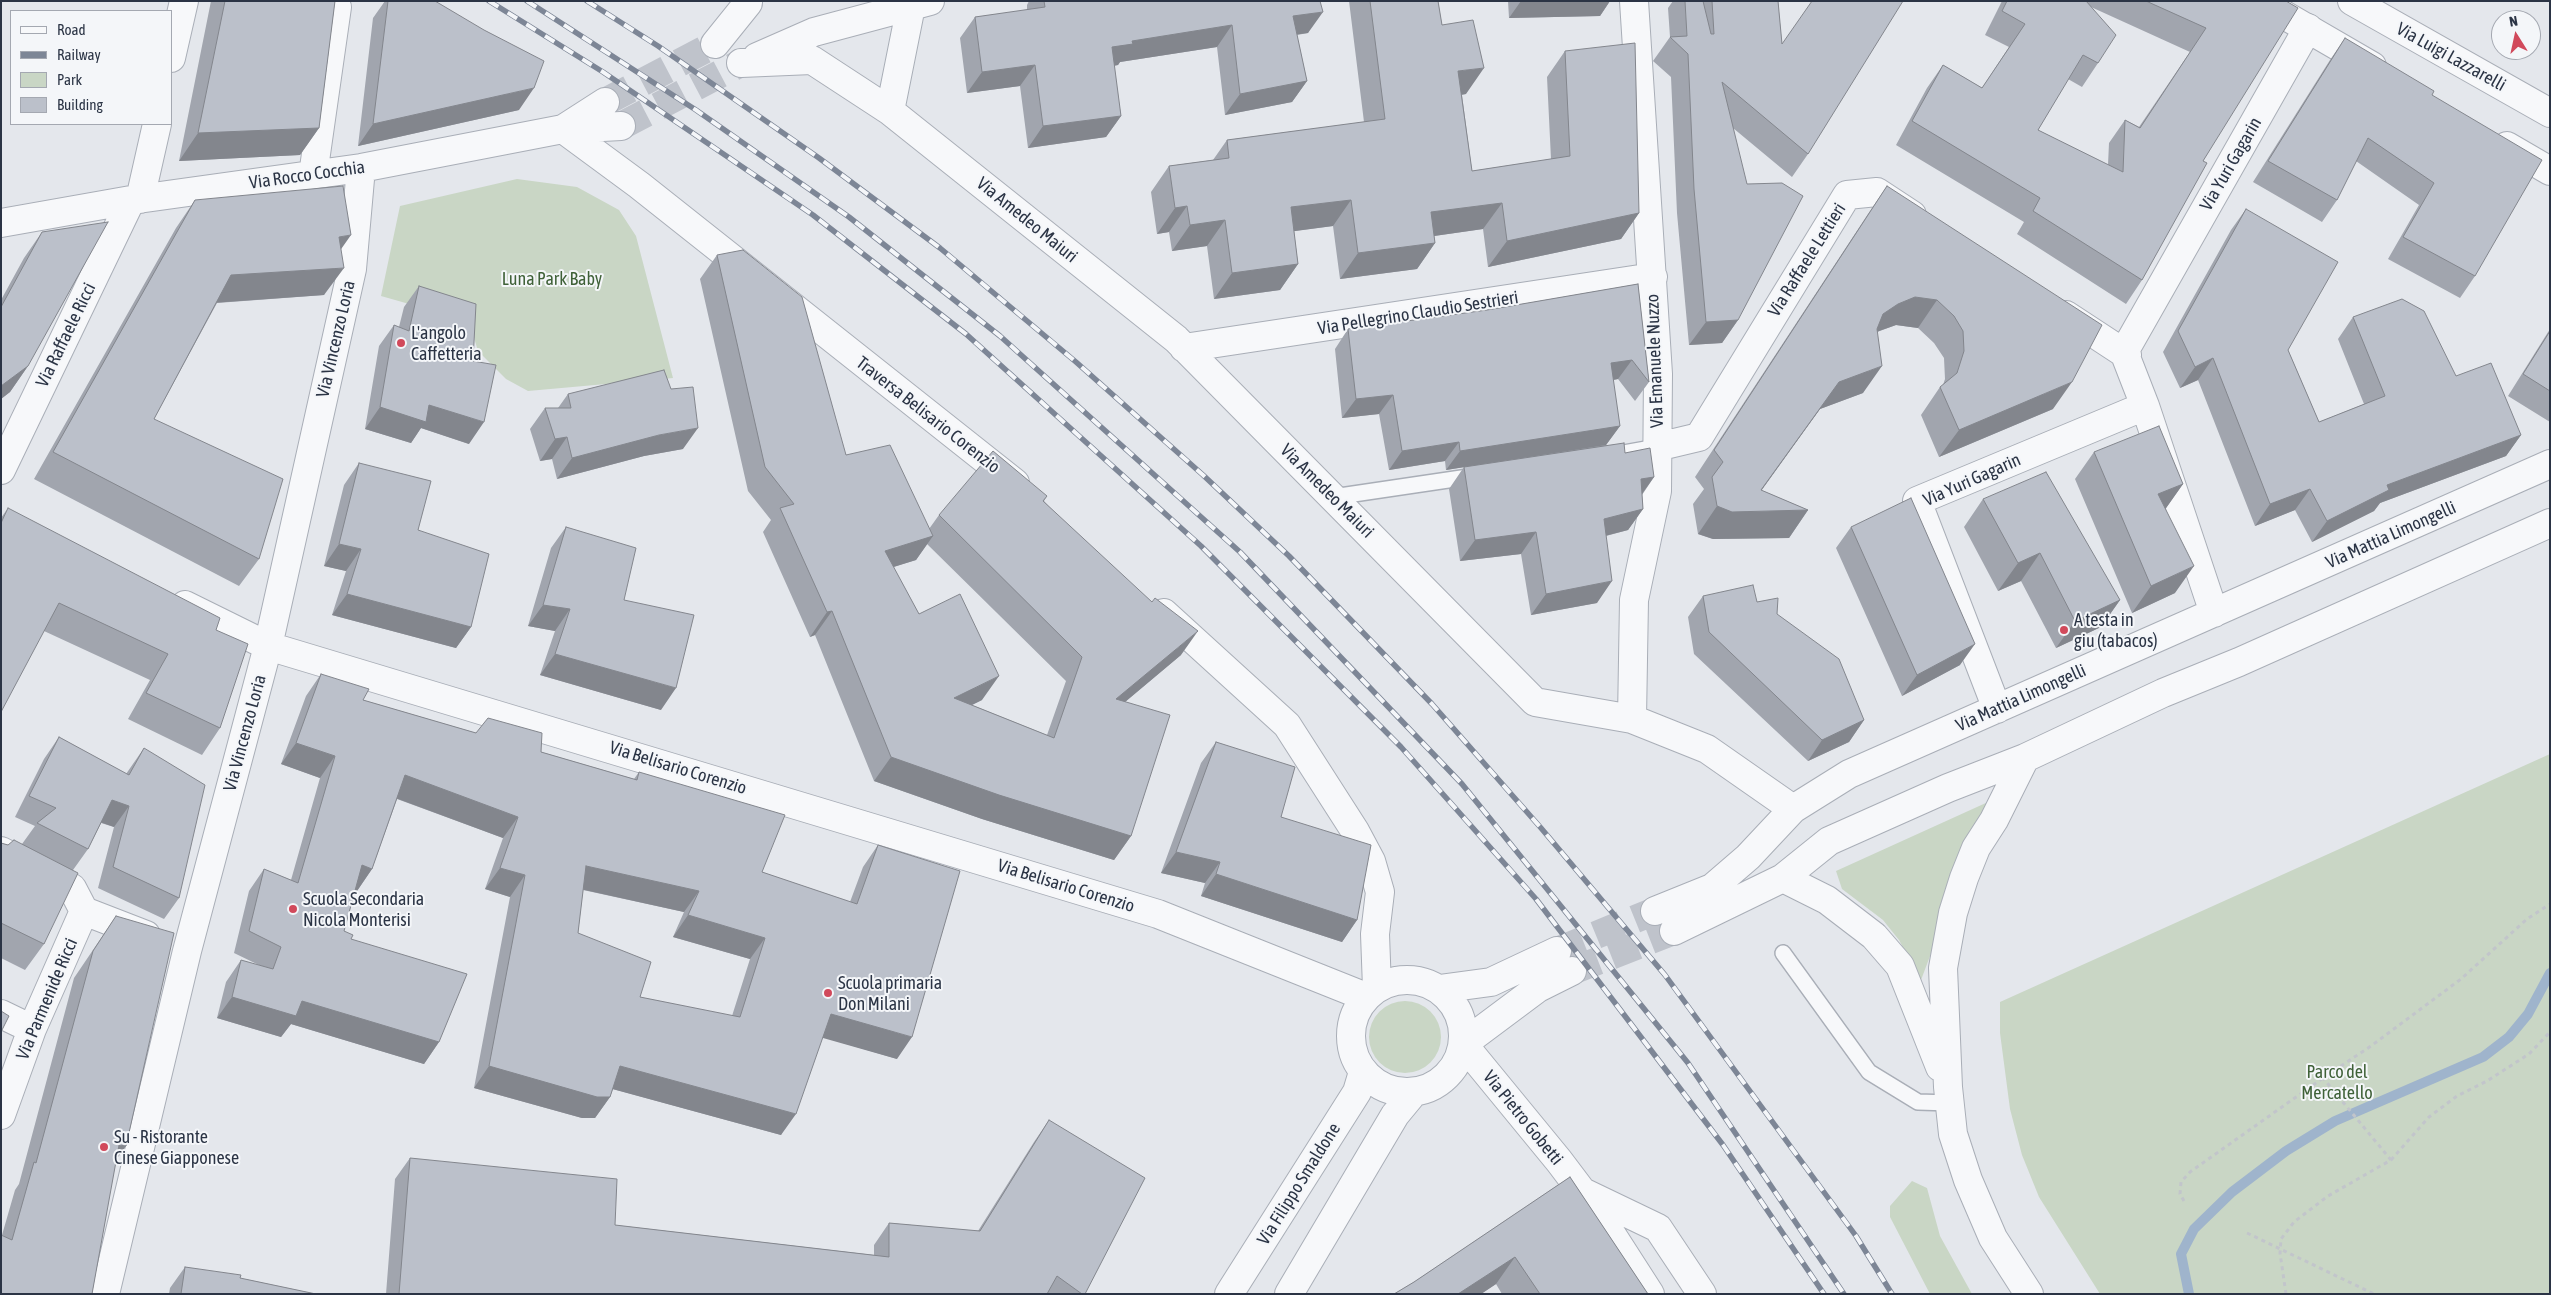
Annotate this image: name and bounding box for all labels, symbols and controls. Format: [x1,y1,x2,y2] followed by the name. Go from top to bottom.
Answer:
[10,10,172,125] legend
[2491,10,2541,60] north arrow
[2508,13,2519,30] text: N
[2393,18,2509,96] street label: Via Luigi Lazzarelli
[57,21,86,38] text: Road
[57,46,101,63] text: Railway
[57,71,82,88] text: Park
[57,96,103,113] text: Building
[2196,113,2266,215] street label: Via Yuri Gagarin
[248,156,366,194] street label: Via Rocco Cocchia
[972,173,1082,267] street label: Via Amedeo Maiuri
[1763,199,1851,321] street label: Via Raffaele Lettieri
[502,268,602,290] park label: Luna Park Baby
[312,278,360,400] street label: Via Vincenzo Loria
[31,279,101,391] street label: Via Raffaele Ricci
[1316,286,1520,340] street label: Via Pellegrino Claudio Sestrieri
[1642,294,1668,428] street label: Via Emanuele Nuzzo
[411,322,482,364] place label: L'angolo Caffetteria
[395,337,407,349] marker: L'angolo Caffetteria
[852,352,1004,478] street label: Traversa Belisario Corenzio
[1276,440,1378,542] street label: Via Amedeo Maiuri
[1920,449,2024,511] street label: Via Yuri Gagarin
[2323,497,2459,573] street label: Via Mattia Limongelli
[2074,609,2158,652] place label: A testa in giu (tabacos)
[2058,624,2070,636] marker: A testa in giu (tabacos)
[1953,660,2089,736] street label: Via Mattia Limongelli
[219,672,271,794] street label: Via Vincenzo Loria
[607,737,749,799] street label: Via Belisario Corenzio
[995,855,1137,917] street label: Via Belisario Corenzio
[303,888,424,931] place label: Scuola Secondaria Nicola Monterisi
[287,903,299,915] marker: Scuola Secondaria Nicola Monterisi
[12,935,82,1063] street label: Via Parmenide Ricci
[838,972,942,1014] place label: Scuola primaria Don Milani
[822,987,834,999] marker: Scuola primaria Don Milani
[2301,1061,2373,1104] park label: Parco del Mercatello
[1478,1066,1568,1170] street label: Via Pietro Gobetti
[1253,1119,1345,1249] street label: Via Filippo Smaldone
[114,1126,239,1168] place label: Su - Ristorante Cinese Giapponese
[98,1141,110,1153] marker: Su - Ristorante Cinese Giapponese

